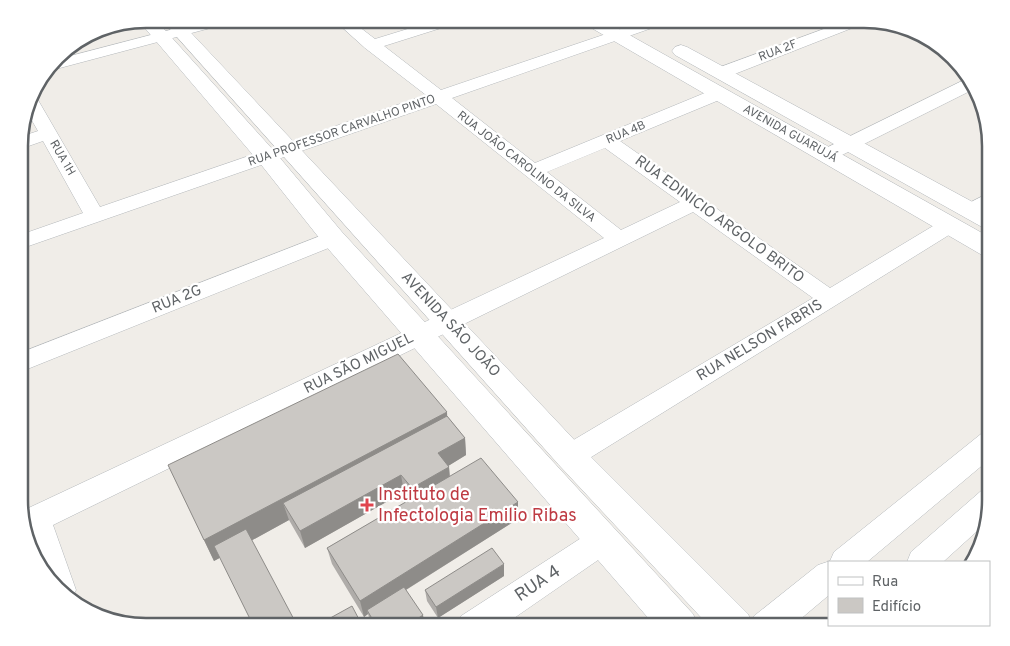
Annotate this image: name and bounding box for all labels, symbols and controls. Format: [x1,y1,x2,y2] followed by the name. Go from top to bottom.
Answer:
[756,36,800,66] street label: RUA 2F
[246,91,438,171] street label: RUA PROFESSOR CARVALHO PINTO
[740,101,840,167] street label: AVENIDA GUARUJÁ
[453,108,599,226] street label: RUA JOÃO CAROLINO DA SILVA
[604,117,648,148] street label: RUA 4B
[45,137,79,179] street label: RUA 1H
[630,152,808,288] street label: RUA EDINICIO ARGOLO BRITO
[396,268,504,382] street label: AVENIDA SÃO JOÃO
[149,281,205,319] street label: RUA 2G
[694,296,826,386] street label: RUA NELSON FABRIS
[301,328,417,399] street label: RUA SÃO MIGUEL
[378,484,577,528] place label: Instituto de Infectologia Emilio Ribas
[360,498,374,512] marker: Instituto de Infectologia Emilio Ribas
[511,560,565,608] street label: RUA 4
[828,561,990,626] legend
[872,573,898,592] text: Rua
[872,598,921,617] text: Edifício

